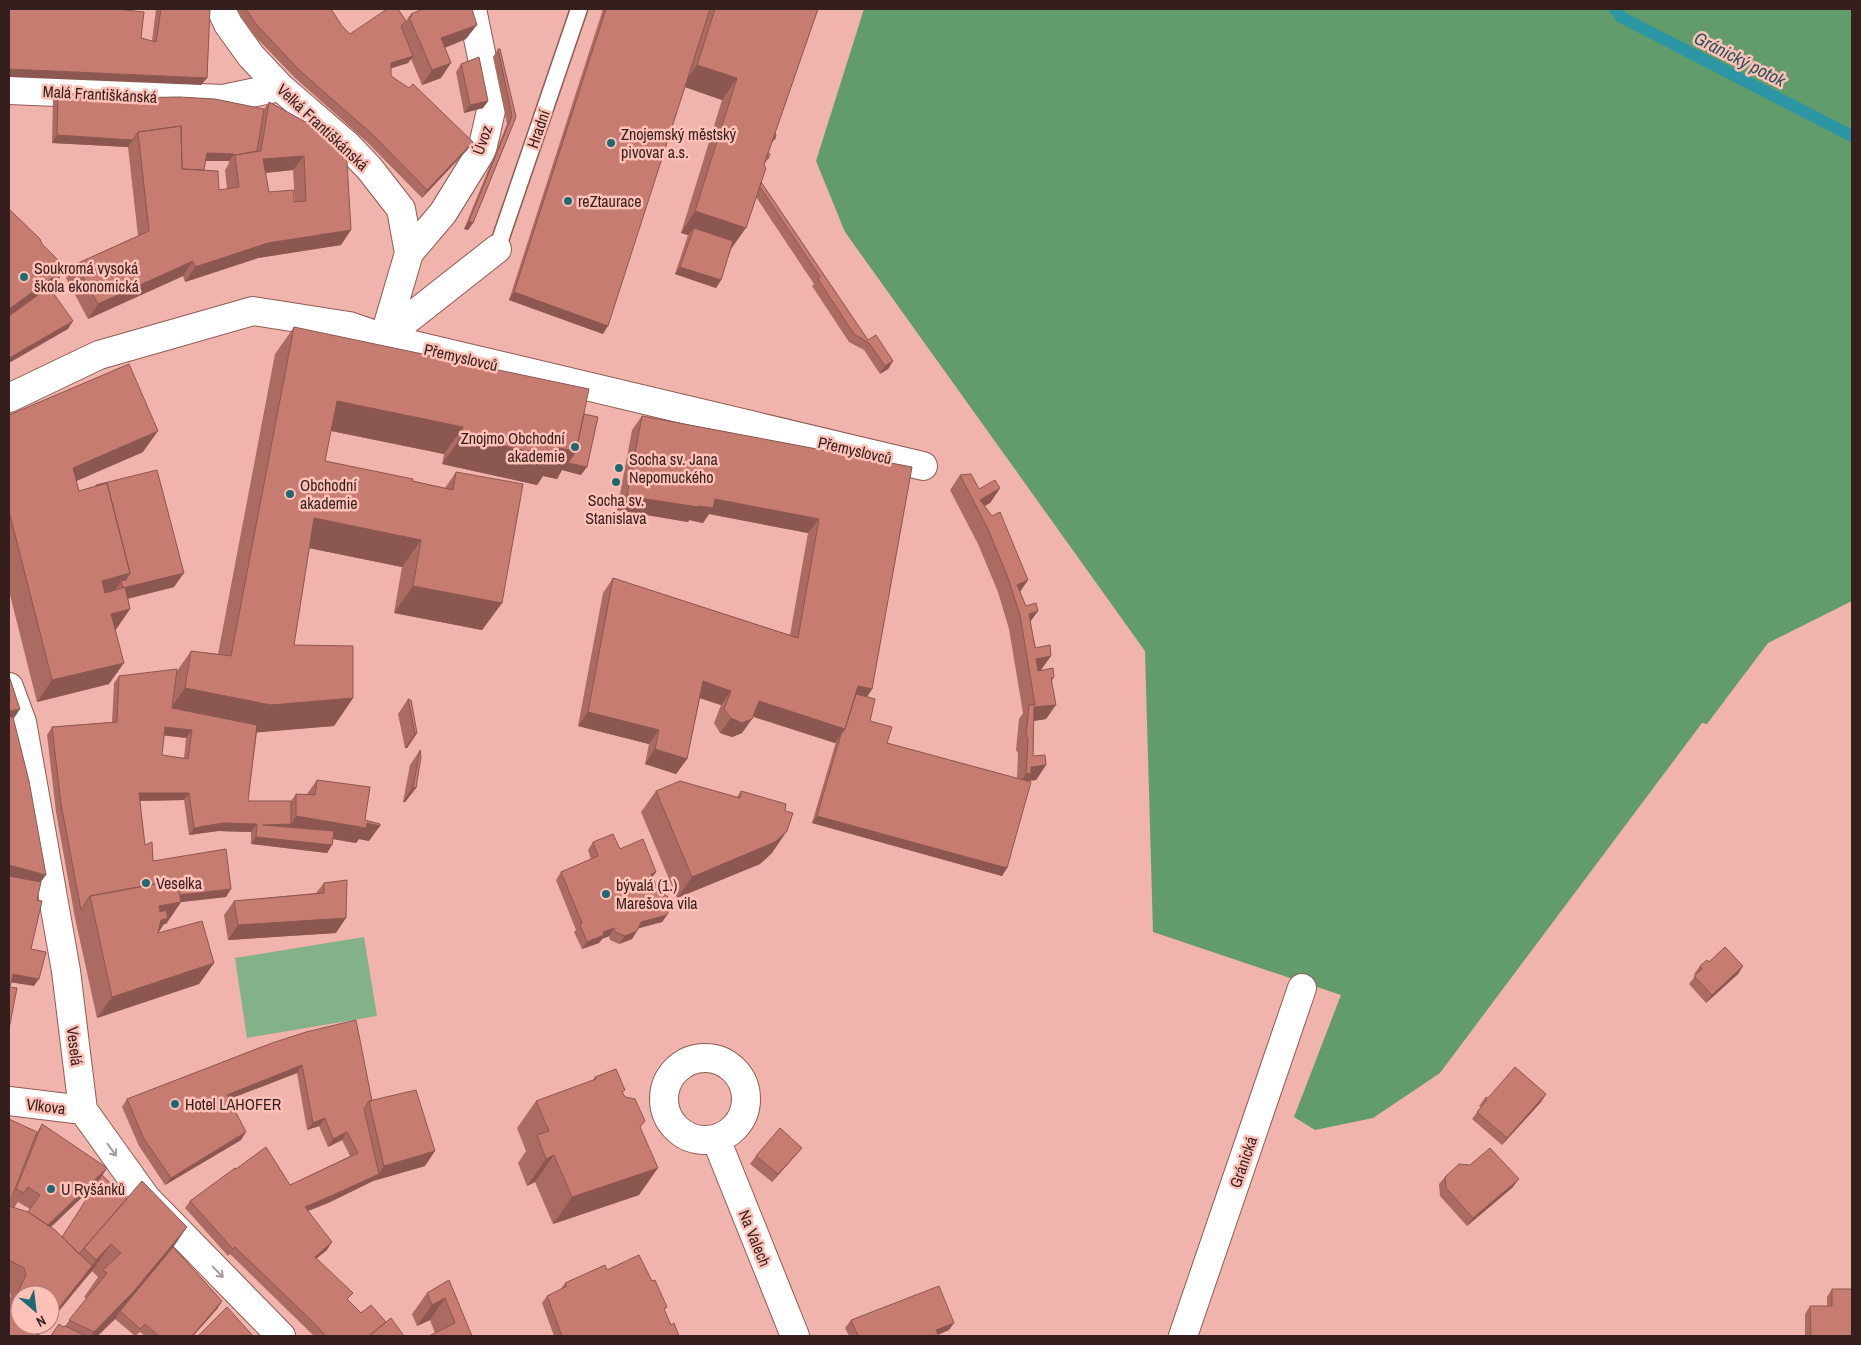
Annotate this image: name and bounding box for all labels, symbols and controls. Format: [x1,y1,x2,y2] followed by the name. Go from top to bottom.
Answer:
[1690,25,1790,93] water label: Gránický potok
[272,79,374,176] street label: Velká Františkánská
[42,80,158,108] street label: Malá Františkánská
[521,106,555,151] street label: Hradní
[467,122,497,158] street label: Úvoz
[621,123,737,163] place label: Znojemský městský pivovar a.s.
[605,137,617,149] marker: Znojemský městský pivovar a.s.
[578,190,641,212] place label: reZtaurace
[562,195,574,207] marker: reZtaurace
[34,257,140,297] place label: Soukromá vysoká škola ekonomická
[18,271,30,283] marker: Soukromá vysoká škola ekonomická
[422,338,500,376] street label: Přemyslovců
[461,427,565,467] place label: Znojmo Obchodní akademie
[816,431,894,469] street label: Přemyslovců
[569,441,581,453] marker: Znojmo Obchodní akademie
[629,448,718,488] place label: Socha sv. Jana Nepomuckého
[613,462,625,474] marker: Socha sv. Jana Nepomuckého
[300,474,358,514] place label: Obchodní akademie
[610,476,622,488] marker: Socha sv. Stanislava
[284,488,296,500] marker: Obchodní akademie
[585,489,647,529] place label: Socha sv. Stanislava
[156,872,203,894] place label: Veselka
[616,874,698,914] place label: bývalá (1.) Marešova vila
[140,877,152,889] marker: Veselka
[600,888,612,900] marker: bývalá (1.) Marešova vila
[62,1025,88,1068] street label: Veselá
[25,1093,68,1119] street label: Vlkova
[185,1093,282,1115] place label: Hotel LAHOFER
[169,1098,181,1110] marker: Hotel LAHOFER
[1224,1133,1262,1191] street label: Gránická
[107,1143,117,1157] one-way arrow
[61,1178,125,1200] place label: U Ryšánků
[45,1183,57,1195] marker: U Ryšánků
[734,1206,776,1270] street label: Na Valech
[212,1266,225,1278] one-way arrow
[10,1285,60,1335] north arrow
[33,1312,49,1331] text: N

